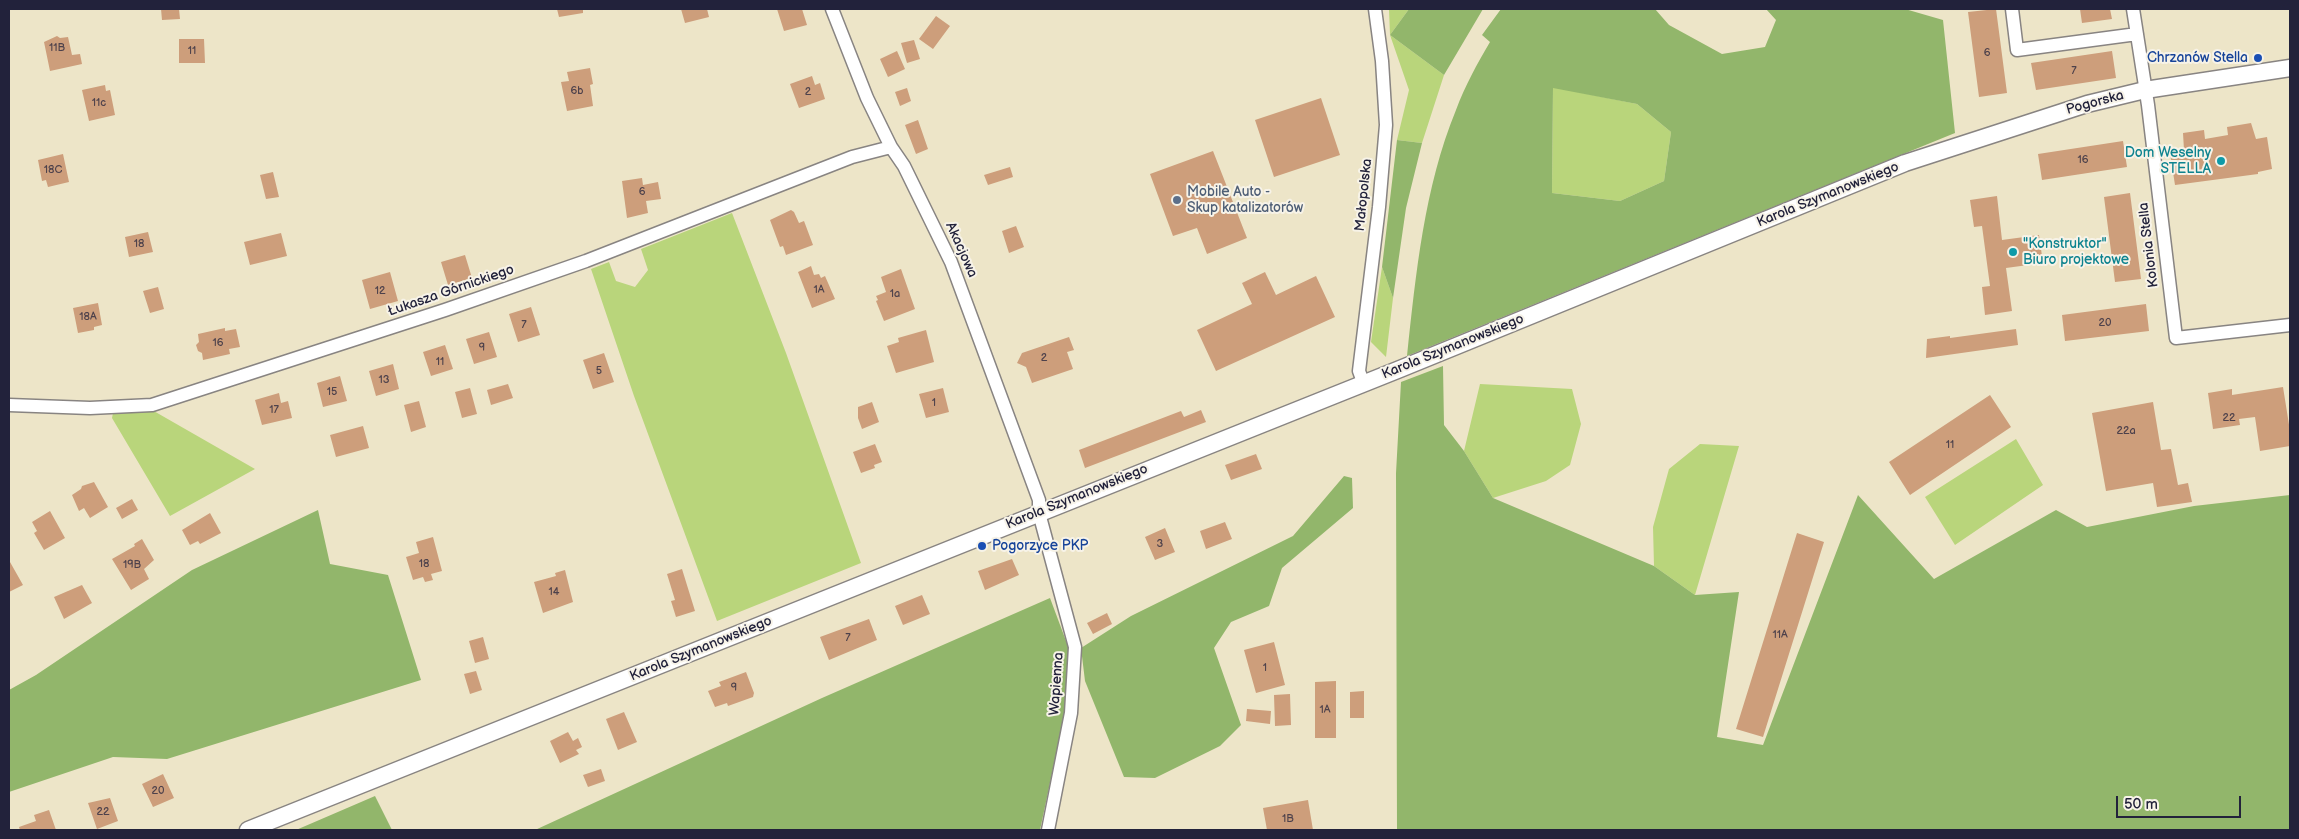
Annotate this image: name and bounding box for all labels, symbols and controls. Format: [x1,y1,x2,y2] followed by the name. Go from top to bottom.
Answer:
[49,41,65,55] house number: 11B
[188,44,196,58] house number: 11
[1984,46,1990,60] house number: 6
[2147,50,2248,66] place label: Chrzanów Stella
[2252,52,2264,64] marker: Chrzanów Stella
[2071,64,2077,78] house number: 7
[571,84,583,98] house number: 6b
[805,85,811,99] house number: 2
[2064,87,2126,119] street label: Pogorska
[92,96,106,110] house number: 11c
[2125,145,2211,178] place label: Dom Weselny STELLA
[2078,153,2088,167] house number: 16
[2215,155,2227,167] marker: Dom Weselny STELLA
[1352,158,1376,232] street label: Małopolska
[1754,159,1902,231] street label: Karola Szymanowskiego
[44,163,62,177] house number: 18C
[1187,184,1303,216] place label: Mobile Auto - Skup katalizatorów
[639,185,645,199] house number: 6
[1171,194,1183,206] marker: Mobile Auto - Skup katalizatorów
[2135,202,2163,288] street label: Kolonia Stella
[941,220,981,280] street label: Akacjowa
[2023,236,2129,268] place label: "Konstruktor" Biuro projektowe
[134,237,144,251] house number: 18
[2007,246,2019,258] marker: "Konstruktor" Biuro projektowe
[386,262,516,320] street label: Łukasza Górnickiego
[814,283,824,297] house number: 1A
[375,284,385,298] house number: 12
[890,287,900,301] house number: 1a
[79,310,97,324] house number: 18A
[1379,311,1527,383] street label: Karola Szymanowskiego
[2099,316,2111,330] house number: 20
[521,318,527,332] house number: 7
[213,336,223,350] house number: 16
[479,341,485,355] house number: 9
[1041,351,1047,365] house number: 2
[436,355,444,369] house number: 11
[596,364,602,378] house number: 5
[378,373,390,387] house number: 13
[327,385,337,399] house number: 15
[932,396,936,410] house number: 1
[269,403,279,417] house number: 17
[2223,411,2235,425] house number: 22
[2116,424,2136,438] house number: 22a
[1946,438,1954,452] house number: 11
[1003,461,1151,533] street label: Karola Szymanowskiego
[1157,537,1163,551] house number: 3
[992,538,1088,554] place label: Pogorzyce PKP
[976,540,988,552] marker: Pogorzyce PKP
[419,557,429,571] house number: 18
[123,558,141,572] house number: 19B
[549,585,559,599] house number: 14
[627,613,775,685] street label: Karola Szymanowskiego
[1772,628,1788,642] house number: 11A
[845,631,851,645] house number: 7
[1046,652,1068,716] street label: Wapienna
[1263,661,1267,675] house number: 1
[731,681,737,695] house number: 9
[1320,703,1330,717] house number: 1A
[152,784,164,798] house number: 20
[2119,786,2244,818] scale bar
[2124,795,2158,814] text: 50 m
[97,805,109,819] house number: 22
[1282,812,1294,826] house number: 1B

